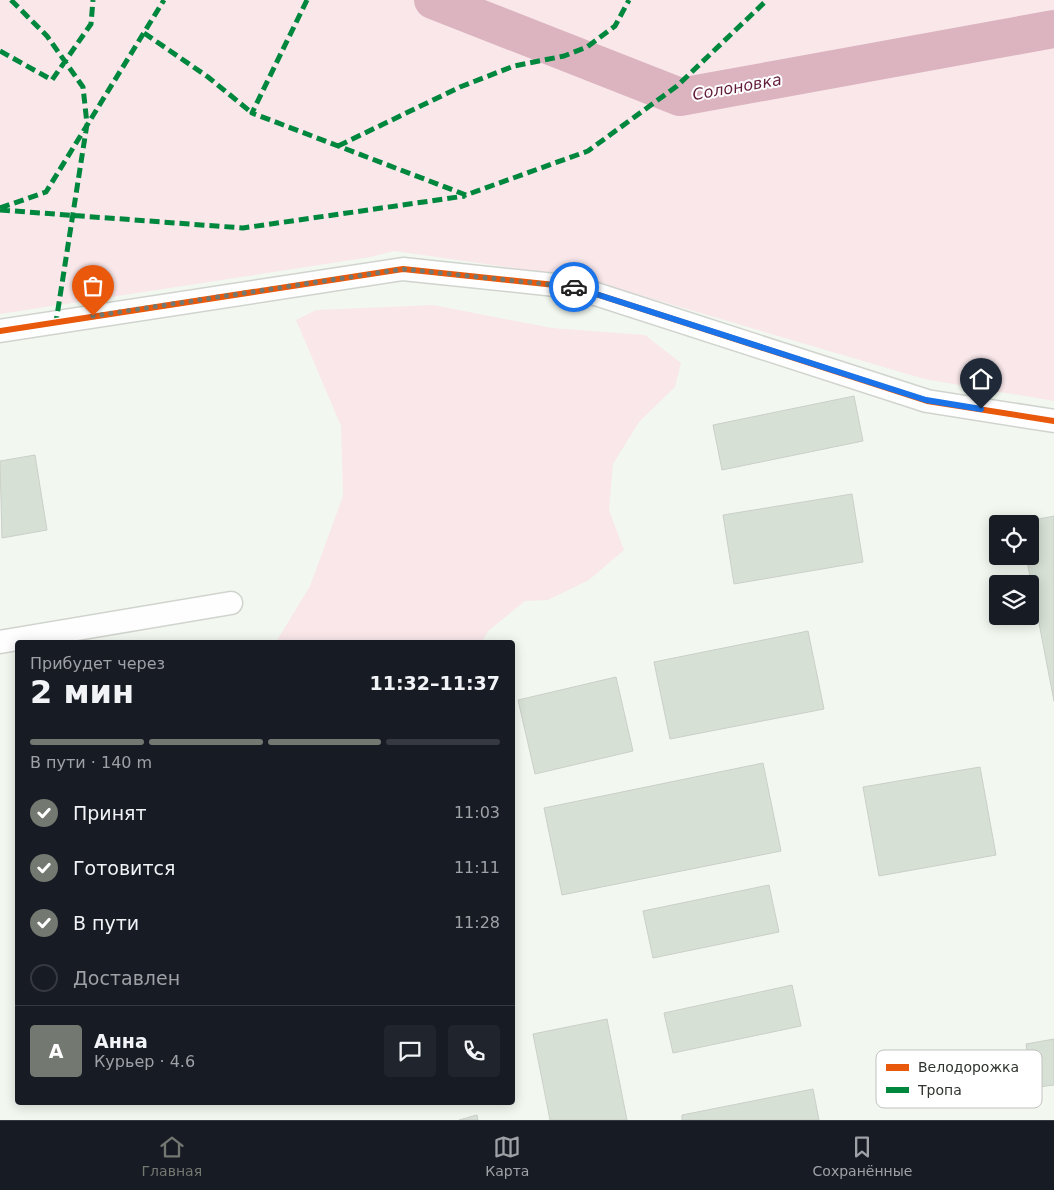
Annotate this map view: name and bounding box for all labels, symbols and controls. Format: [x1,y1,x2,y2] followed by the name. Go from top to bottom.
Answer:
[691,70,783,104] water label: Солоновка
[549,262,599,312] courier
[72,265,114,316] pin
[79,272,107,300] icon: bag
[560,273,588,301] icon: car
[960,358,1002,409] pin
[967,365,995,393] icon: home
[989,515,1039,625] map controls
[989,515,1039,565] button: locate
[989,575,1039,625] button: layers
[30,654,165,673] text: Прибудет через
[370,672,500,694] text: 11:32–11:37
[30,673,134,711] text: 2 мин
[30,753,152,772] text: В пути · 140 m
[30,799,58,827] icon: check
[73,802,147,824] text: Принят
[454,803,500,822] text: 11:03
[30,854,58,882] icon: check
[73,857,175,879] text: Готовится
[454,858,500,877] text: 11:11
[30,909,58,937] icon: check
[73,912,139,934] text: В пути
[454,913,500,932] text: 11:28
[73,967,180,989] text: Доставлен
[384,1025,436,1077] button: chat
[448,1025,500,1077] button: phone
[94,1030,148,1052] text: Анна
[49,1040,63,1062] text: А
[876,1050,1042,1108] legend
[94,1052,195,1071] text: Курьер · 4.6
[918,1059,1019,1075] text: Велодорожка
[917,1082,962,1098] text: Тропа
[142,1133,202,1179] tab: Главная
[485,1133,529,1179] tab: Карта
[813,1133,912,1179] tab: Сохранённые

